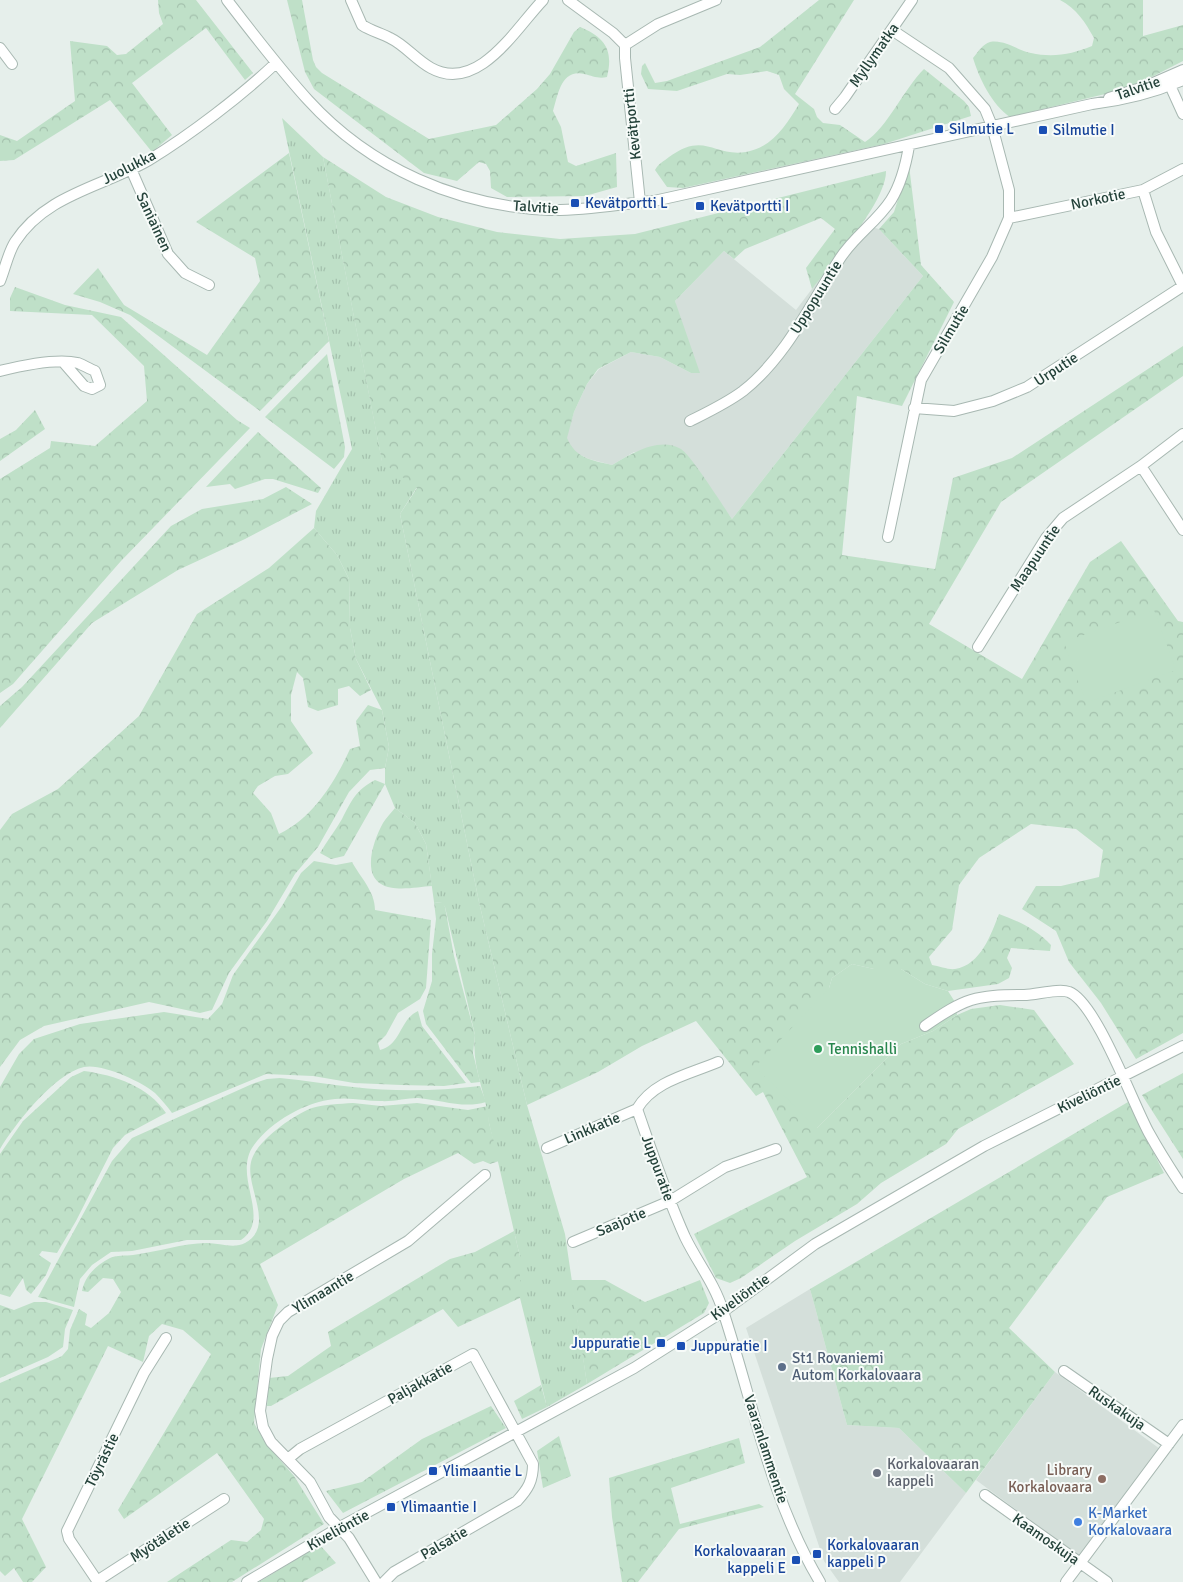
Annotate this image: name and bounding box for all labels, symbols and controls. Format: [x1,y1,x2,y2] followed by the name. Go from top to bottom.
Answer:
[845,19,903,91] street label: Myllymatka
[1113,72,1163,104] street label: Talvitie
[619,87,645,161] street label: Kevätportti
[949,120,1014,138] place label: Silmutie L
[1053,121,1115,139] place label: Silmutie I
[933,123,945,135] marker: Silmutie L
[1037,124,1049,136] marker: Silmutie I
[99,146,159,188] street label: Juolukka
[1069,184,1127,214] street label: Norkotie
[132,189,176,255] street label: Saniainen
[585,194,668,212] place label: Kevätportti L
[513,196,559,218] street label: Talvitie
[569,197,581,209] marker: Kevätportti L
[710,197,789,215] place label: Kevätportti I
[694,200,706,212] marker: Kevätportti I
[786,257,846,337] street label: Uppopuuntie
[929,301,973,357] street label: Silmutie
[1031,348,1081,390] street label: Urputie
[1006,521,1064,595] street label: Maapuuntie
[828,1040,897,1058] place label: Tennishalli
[812,1043,824,1055] marker: Tennishalli
[1054,1071,1124,1117] street label: Kiveliöntie
[561,1108,623,1148] street label: Linkkatie
[638,1133,678,1203] street label: Juppuratie
[593,1203,649,1241] street label: Saajotie
[289,1267,357,1317] street label: Ylimaantie
[707,1270,773,1324] street label: Kiveliöntie
[571,1334,651,1352] place label: Juppuratie L
[655,1337,667,1349] marker: Juppuratie L
[691,1337,768,1355] place label: Juppuratie I
[675,1340,687,1352] marker: Juppuratie I
[792,1349,921,1384] place label: St1 Rovaniemi Autom Korkalovaara
[384,1358,456,1408] street label: Paljakkatie
[776,1361,788,1373] marker: St1 Rovaniemi Autom Korkalovaara
[1085,1382,1149,1434] street label: Ruskakuja
[740,1392,792,1506] street label: Vaaranlammentie
[81,1430,123,1490] street label: Töyrästie
[887,1455,979,1490] place label: Korkalovaaran kappeli
[1008,1461,1092,1496] place label: Library Korkalovaara
[443,1462,523,1480] place label: Ylimaantie L
[427,1465,439,1477] marker: Ylimaantie L
[871,1467,883,1479] marker: Korkalovaaran kappeli
[1096,1473,1108,1485] marker: Library Korkalovaara
[401,1498,477,1516] place label: Ylimaantie I
[385,1501,397,1513] marker: Ylimaantie I
[1088,1504,1172,1539] place label: K-Market Korkalovaara
[304,1506,372,1554] street label: Kiveliöntie
[1009,1509,1083,1569] street label: Kaamoskuja
[127,1514,193,1566] street label: Myötäletie
[1072,1516,1084,1528] marker: K-Market Korkalovaara
[417,1522,471,1564] street label: Palsatie
[827,1536,919,1571] place label: Korkalovaaran kappeli P
[694,1542,786,1577] place label: Korkalovaaran kappeli E
[811,1548,823,1560] marker: Korkalovaaran kappeli P
[790,1554,802,1566] marker: Korkalovaaran kappeli E

